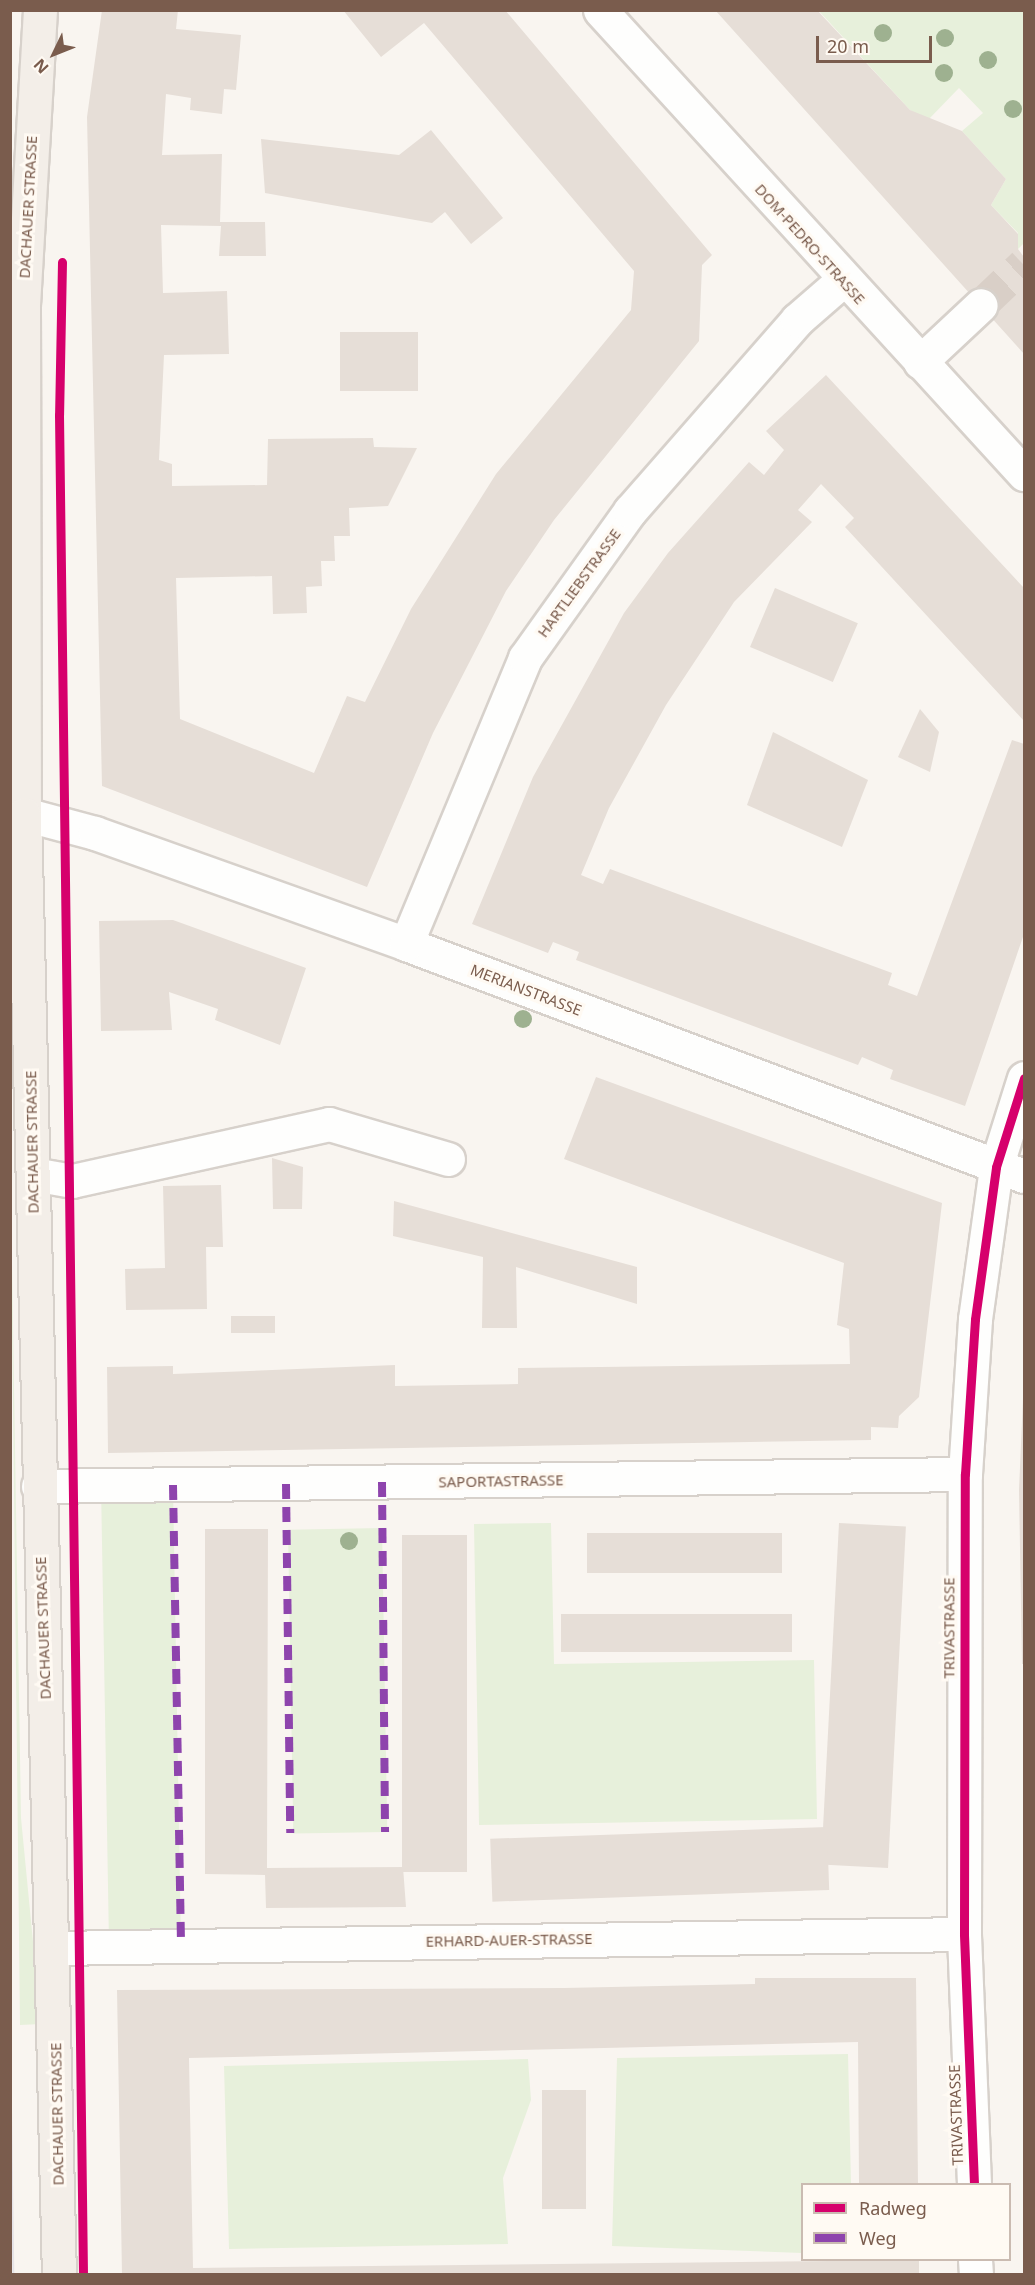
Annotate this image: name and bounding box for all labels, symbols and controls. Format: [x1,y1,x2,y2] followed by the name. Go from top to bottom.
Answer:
[24,24,84,84] north arrow
[819,24,934,62] scale bar
[827,34,869,58] text: 20 m
[28,54,53,79] text: N
[15,135,41,279] street label: DACHAUER STRASSE
[751,180,869,308] street label: DOM-PEDRO-STRASSE
[534,525,624,641] street label: HARTLIEBSTRASSE
[468,961,584,1019] street label: MERIANSTRASSE
[22,1070,42,1214] street label: DACHAUER STRASSE
[438,1471,564,1491] street label: SAPORTASTRASSE
[32,1556,54,1700] street label: DACHAUER STRASSE
[940,1577,958,1679] street label: TRIVASTRASSE
[425,1930,593,1950] street label: ERHARD-AUER-STRASSE
[47,2042,67,2186] street label: DACHAUER STRASSE
[945,2064,967,2166] street label: TRIVASTRASSE
[801,2183,1011,2261] legend
[859,2196,927,2220] text: Radweg
[859,2226,897,2250] text: Weg

